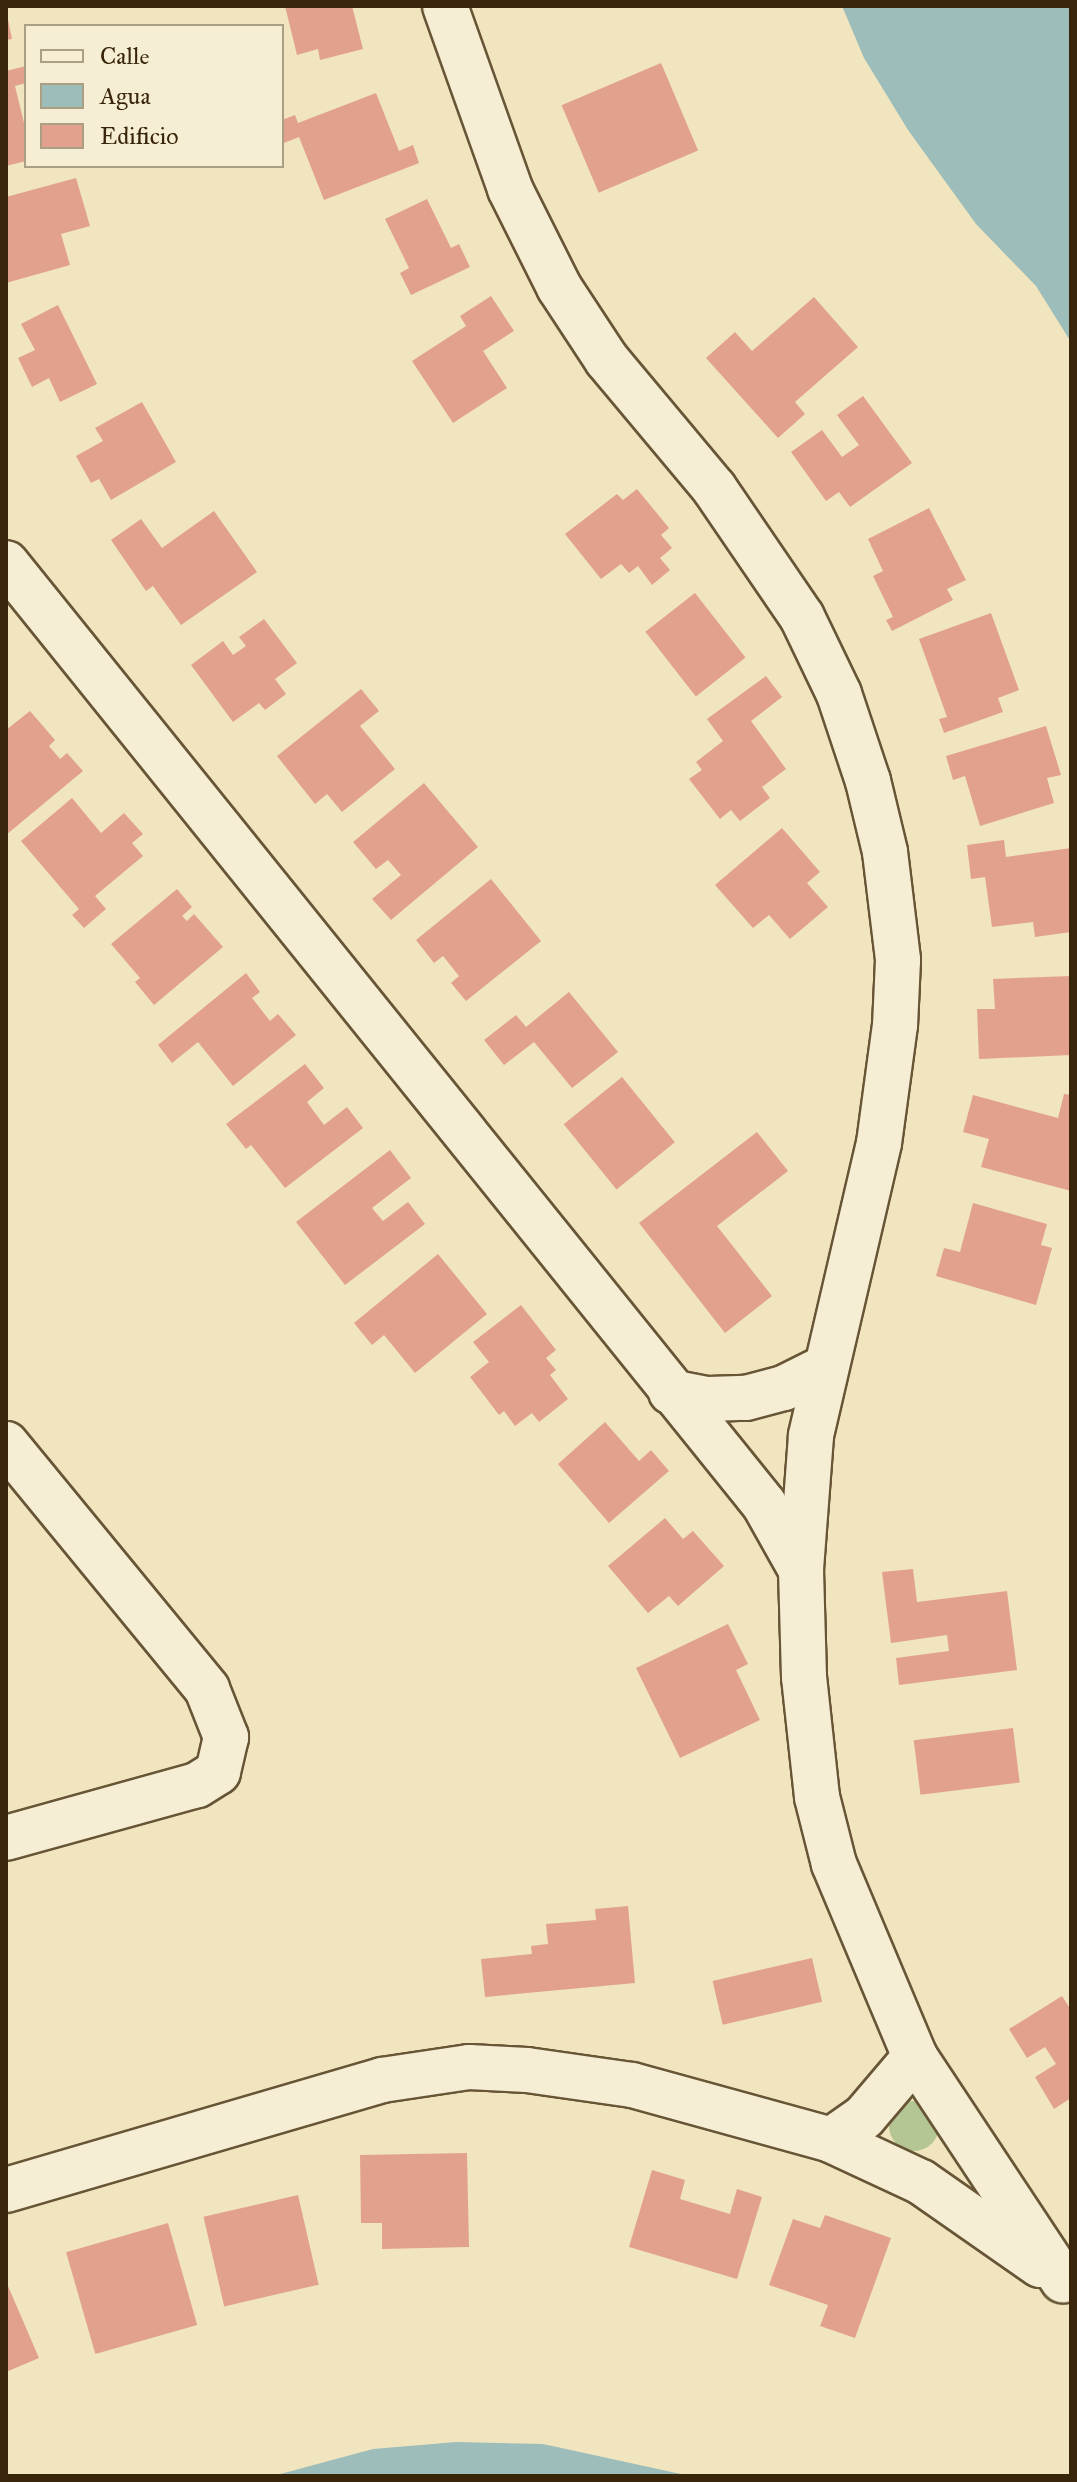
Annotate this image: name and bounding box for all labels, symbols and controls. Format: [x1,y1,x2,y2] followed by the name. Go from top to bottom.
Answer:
[24,24,284,168] legend
[100,41,149,71] text: Calle
[100,81,151,111] text: Agua
[100,121,179,151] text: Edificio

